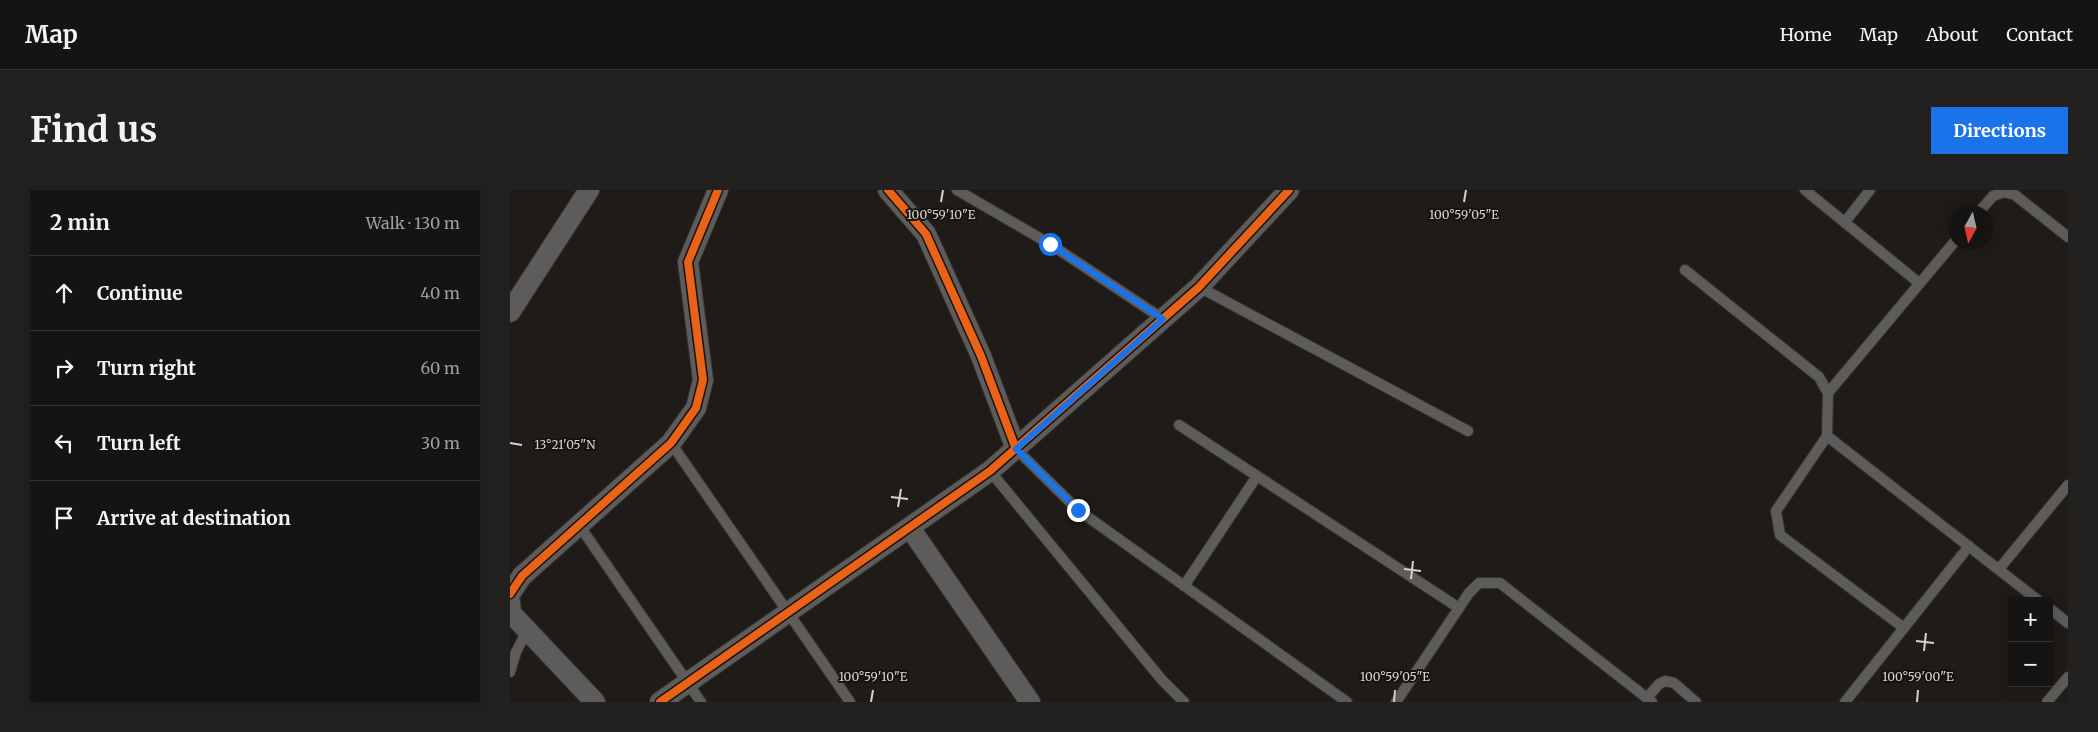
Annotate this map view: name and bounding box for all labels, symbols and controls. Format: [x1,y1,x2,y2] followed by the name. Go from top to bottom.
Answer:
[25,19,78,50] text: Map
[1780,23,1832,46] text: Home
[1860,23,1898,46] text: Map
[1926,23,1978,46] text: About
[2006,23,2073,46] text: Contact
[1931,107,2068,154] button: Directions
[30,108,157,152] text: Find us
[1948,205,1993,250] north arrow
[907,207,976,222] text: 100°59'10"E
[1429,207,1499,222] text: 100°59'05"E
[50,209,110,236] text: 2 min
[366,213,460,233] text: Walk · 130 m
[1039,233,1062,256] route start
[50,279,78,307] icon: ahead
[97,281,183,305] text: Continue
[420,283,460,303] text: 40 m
[50,354,78,382] icon: right
[97,356,196,380] text: Turn right
[420,358,460,378] text: 60 m
[50,429,78,457] icon: left
[97,431,181,455] text: Turn left
[421,433,460,453] text: 30 m
[535,437,596,452] text: 13°21'05"N
[1067,499,1090,522] route end
[50,504,78,532] icon: arrive
[97,506,291,530] text: Arrive at destination
[2008,597,2053,687] map controls
[2008,597,2053,642] button: +
[2008,642,2053,687] button: −
[839,669,908,684] text: 100°59'10"E
[1360,669,1430,684] text: 100°59'05"E
[1882,669,1954,684] text: 100°59'00"E

